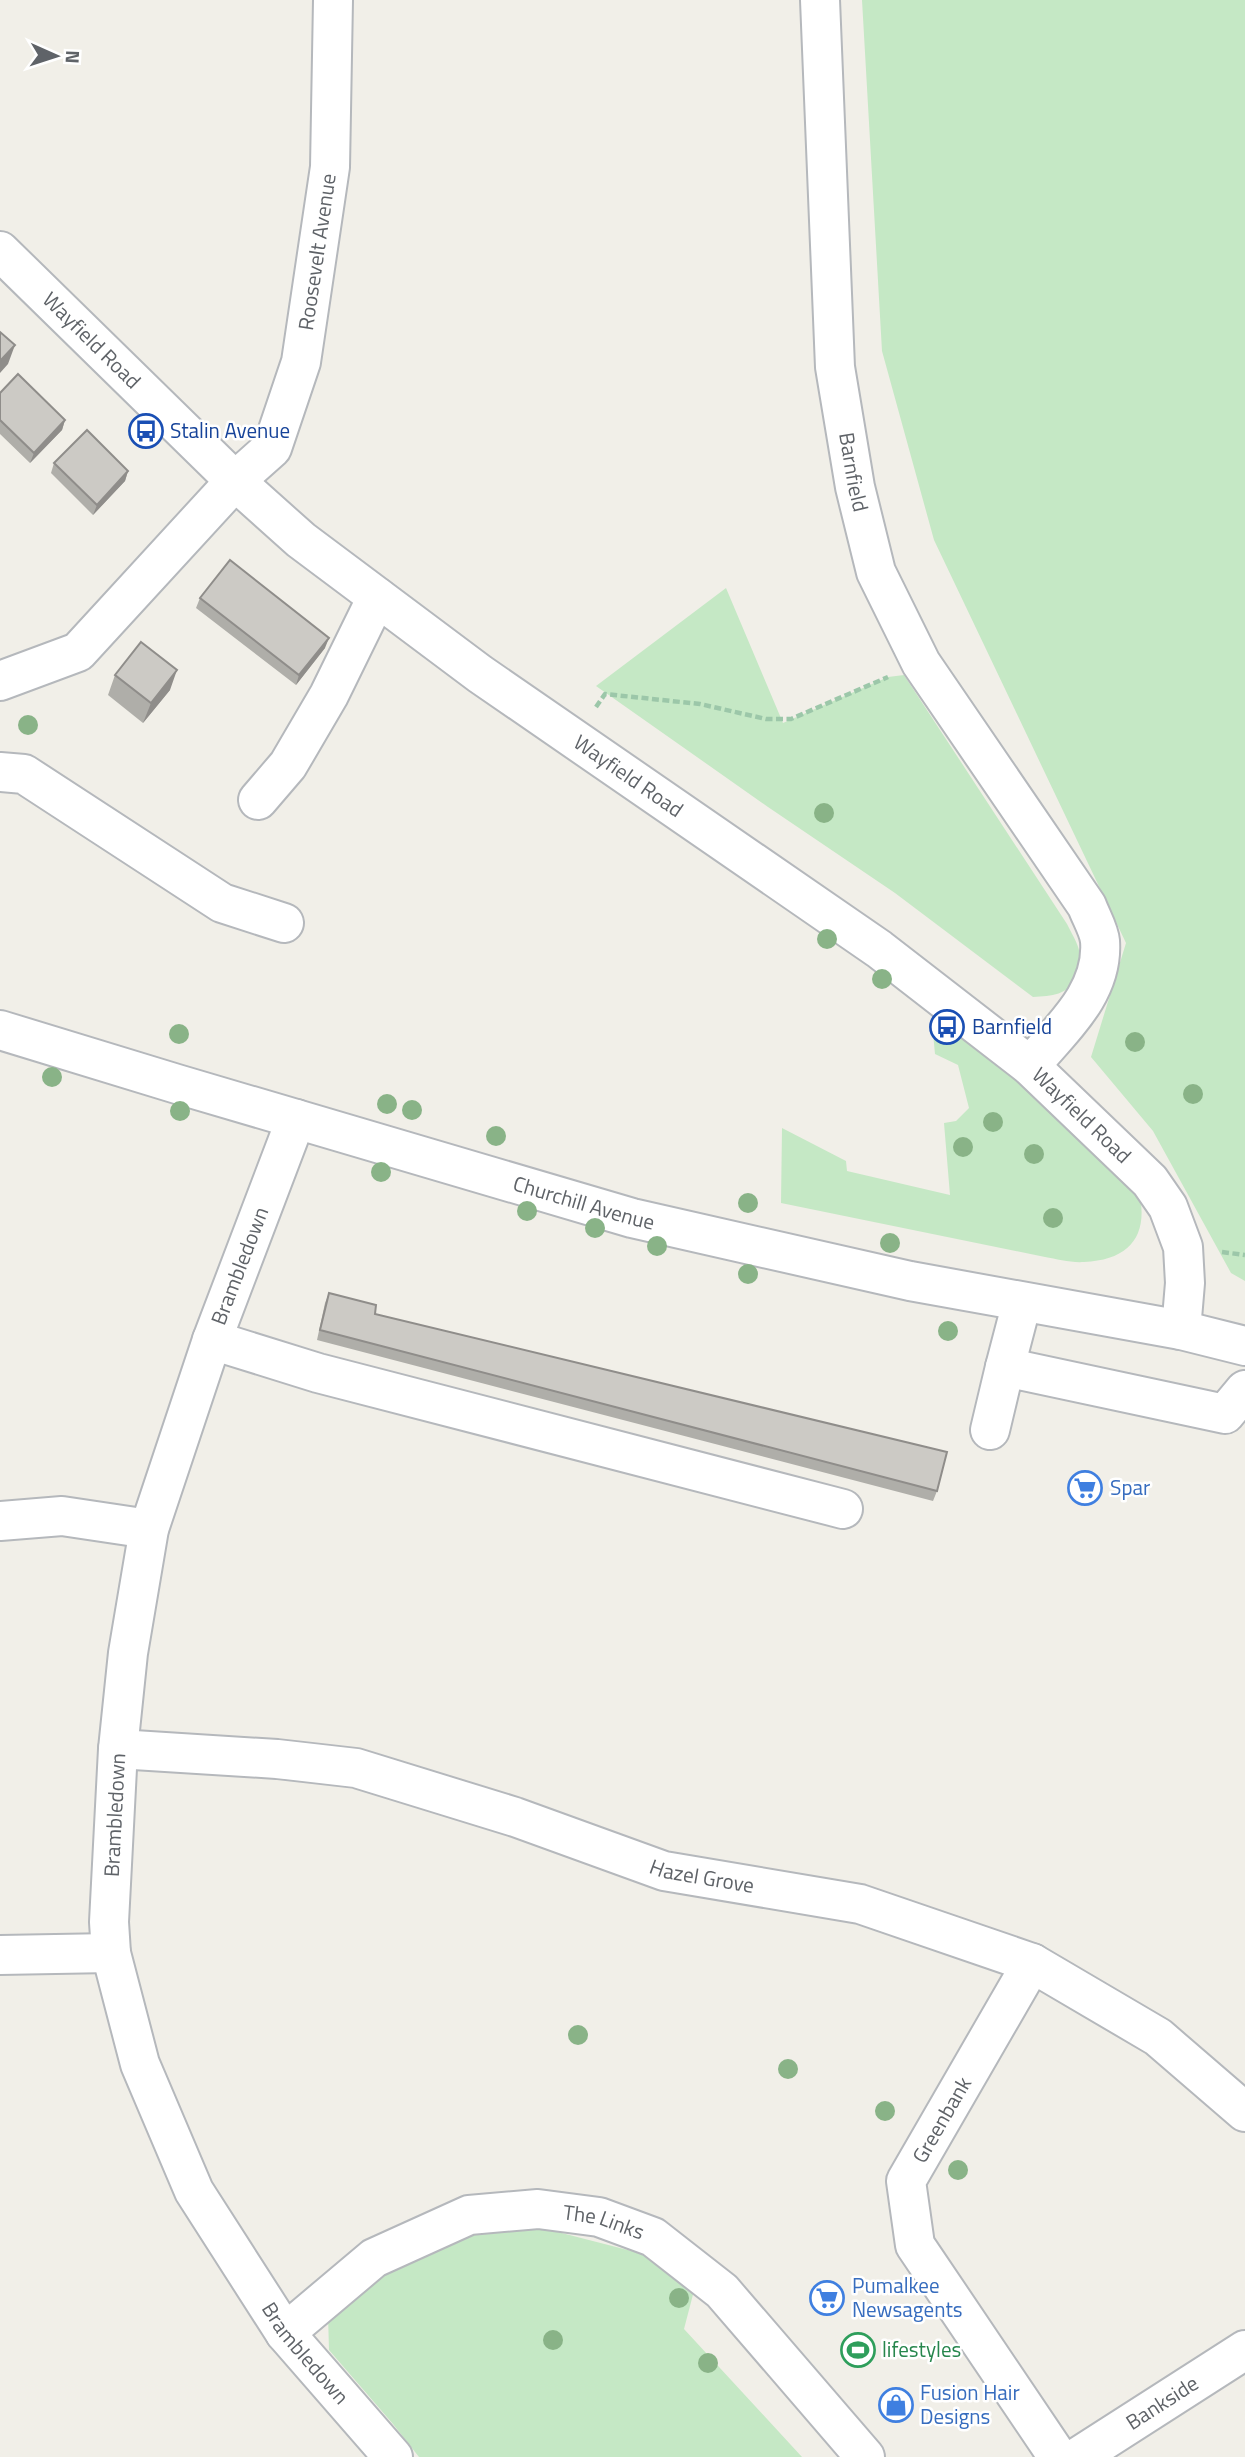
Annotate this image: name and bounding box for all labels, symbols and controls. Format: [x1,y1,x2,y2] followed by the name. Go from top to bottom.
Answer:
[21,21,91,91] north arrow
[59,50,88,64] text: N
[289,171,344,332] street label: Roosevelt Avenue
[36,284,149,396] street label: Wayfield Road
[127,412,165,450] bus stop icon: Stalin Avenue
[170,414,290,446] place label: Stalin Avenue
[831,430,878,515] street label: Barnfield
[567,726,690,825] street label: Wayfield Road
[928,1008,966,1046] bus stop icon: Barnfield
[972,1010,1052,1042] place label: Barnfield
[1025,1059,1139,1170] street label: Wayfield Road
[509,1167,658,1238] street label: Churchill Avenue
[202,1202,276,1329] street label: Brambledown
[1066,1469,1104,1507] supermarket icon: Spar
[1110,1471,1150,1503] place label: Spar
[95,1752,133,1878] street label: Brambledown
[645,1850,757,1901] street label: Hazel Grove
[903,2070,979,2169] street label: Greenbank
[561,2195,649,2247] street label: The Links
[852,2269,963,2325] place label: Pumalkee Newsagents
[808,2279,846,2317] supermarket icon: Pumalkee Newsagents
[254,2295,357,2411] street label: Brambledown
[839,2331,877,2369] sports icon: lifestyles
[882,2333,961,2365] place label: lifestyles
[1119,2367,1204,2438] street label: Bankside
[920,2376,1020,2432] place label: Fusion Hair Designs
[877,2386,915,2424] shop icon: Fusion Hair Designs

